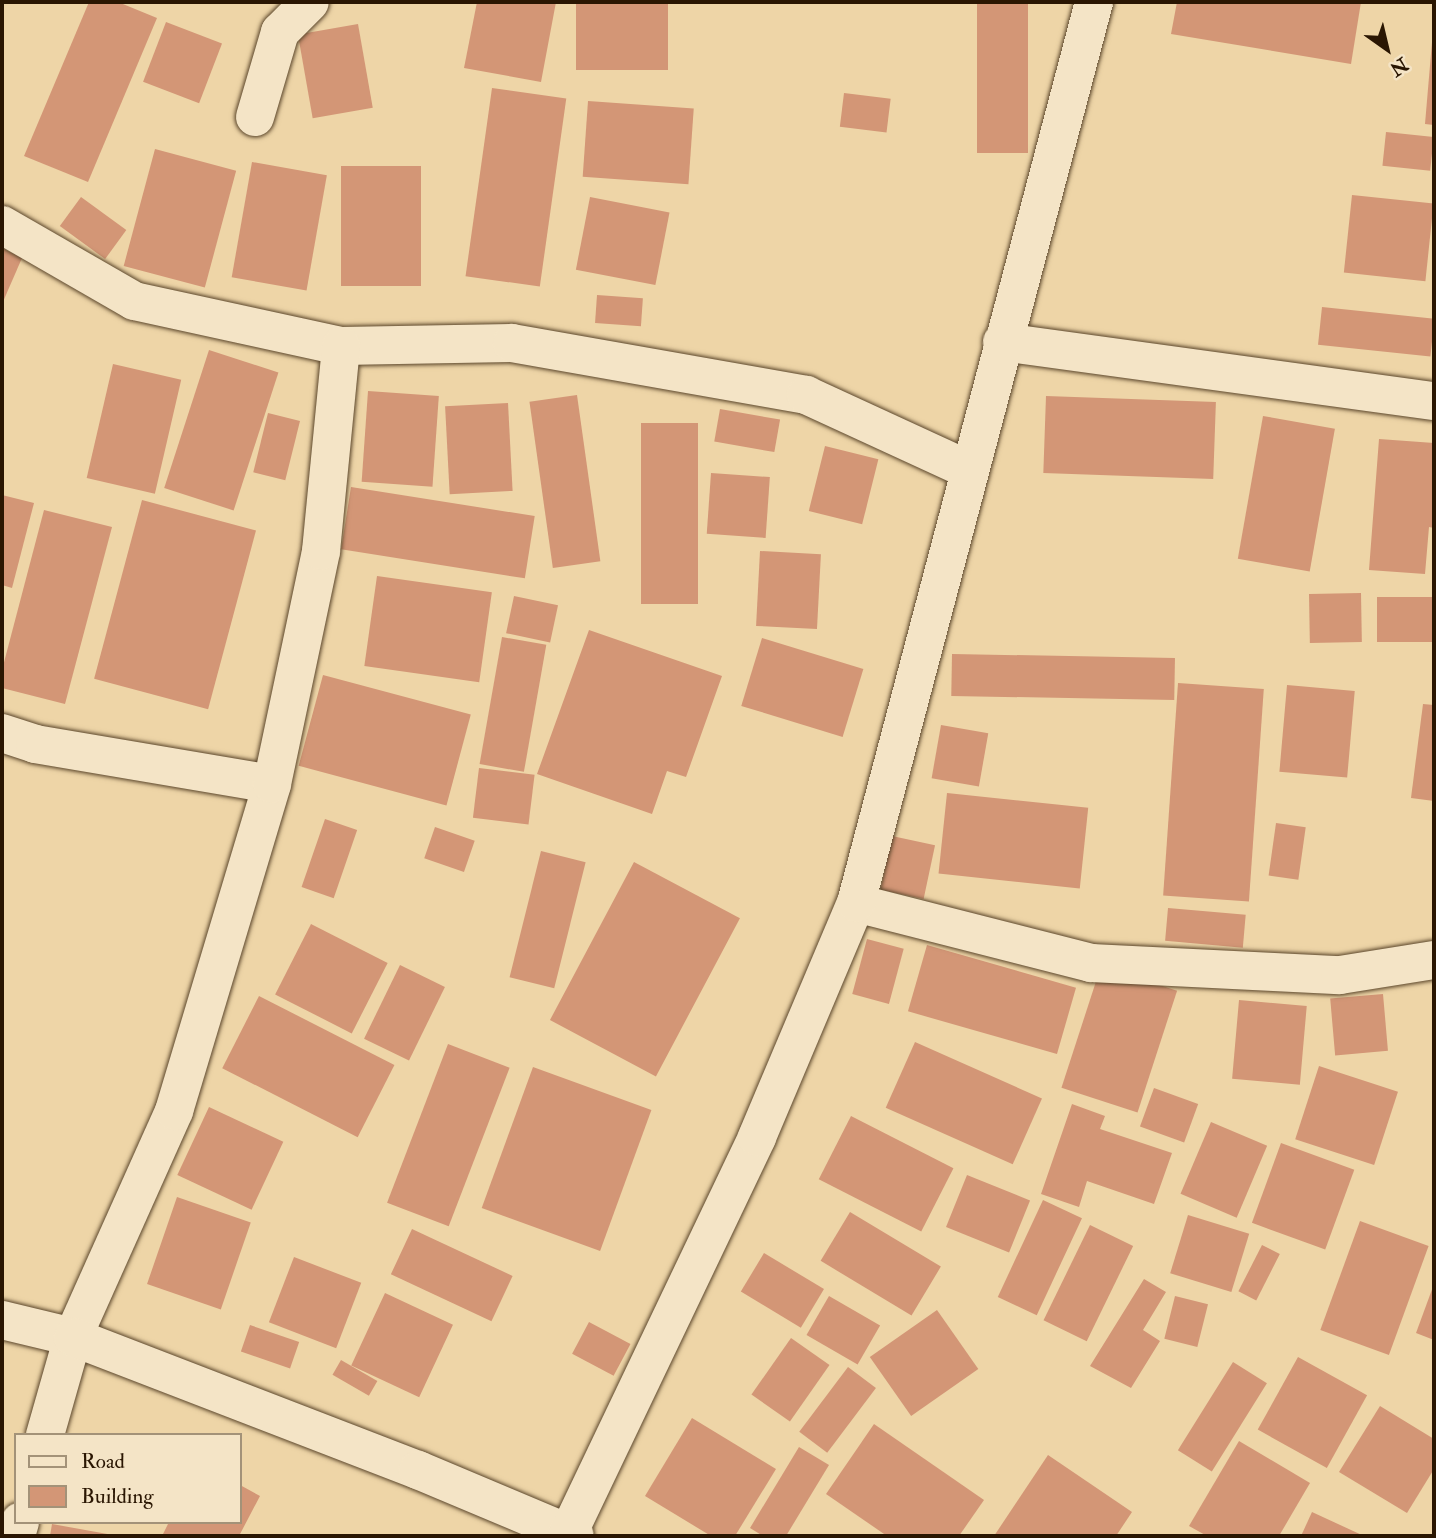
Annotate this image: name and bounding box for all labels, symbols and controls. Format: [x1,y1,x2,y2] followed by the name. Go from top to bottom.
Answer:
[1352,14,1422,84] north arrow
[1385,52,1413,81] text: N
[14,1433,242,1524] legend
[81,1448,125,1475] text: Road
[81,1483,154,1510] text: Building

